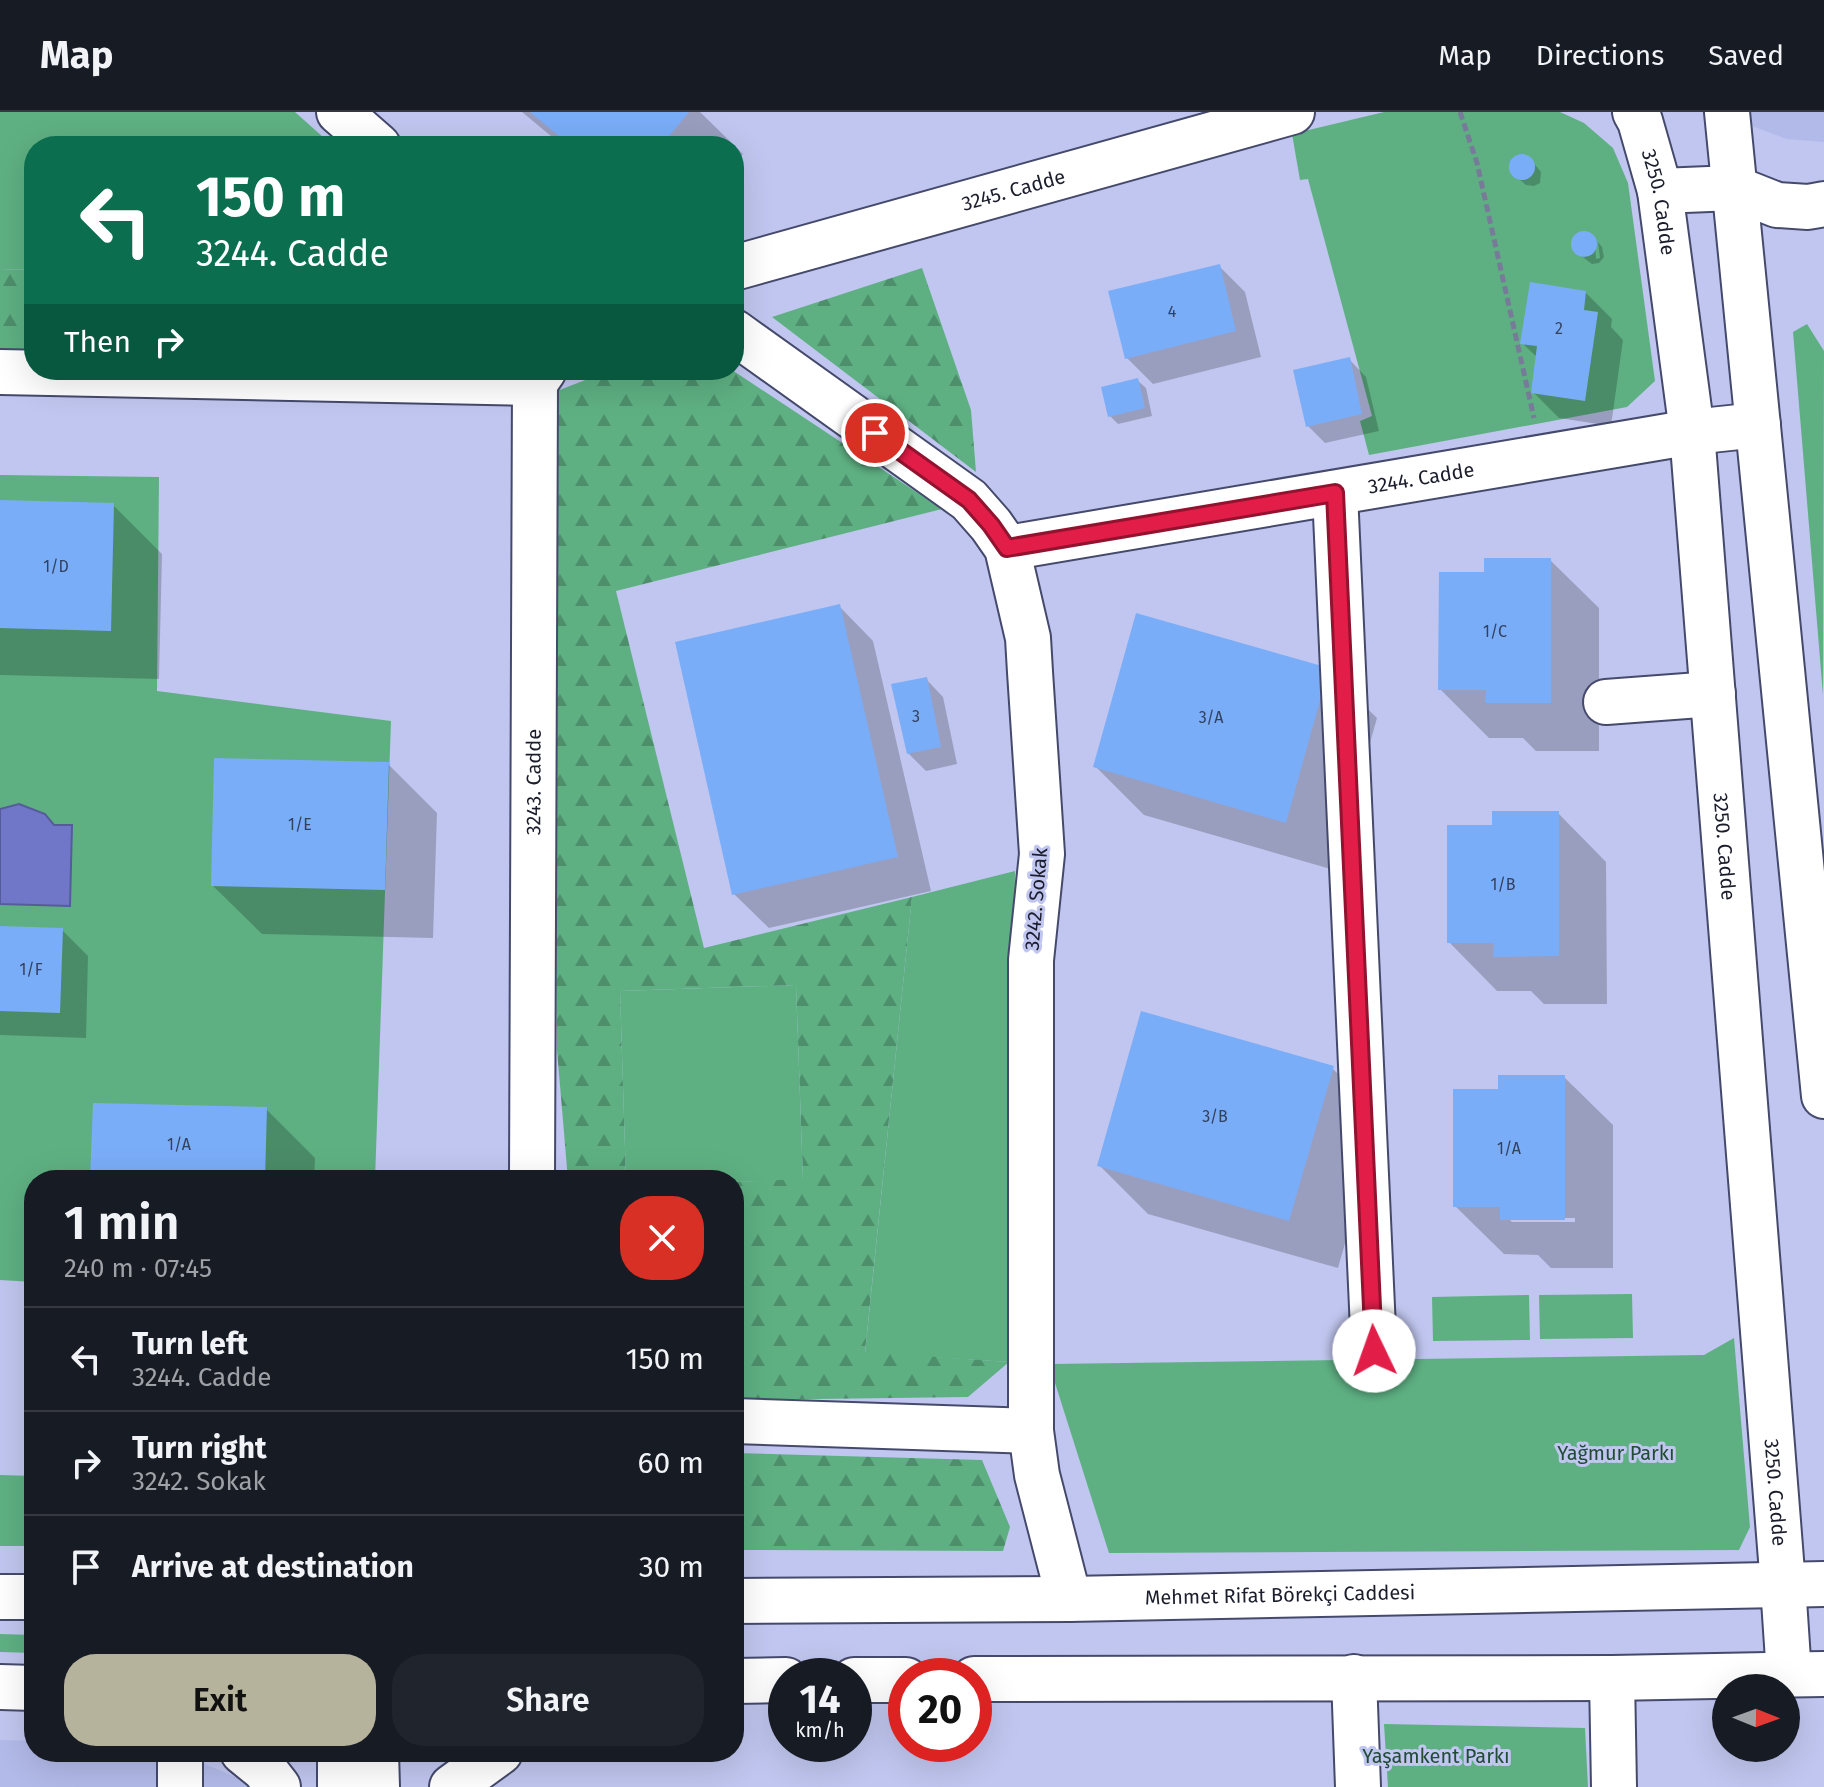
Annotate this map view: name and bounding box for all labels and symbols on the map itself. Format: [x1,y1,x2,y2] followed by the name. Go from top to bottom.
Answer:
[1637,146,1680,257] street label: 3250. Cadde
[959,164,1068,216] street label: 3245. Cadde
[1168,302,1177,321] house number: 4
[1555,319,1563,338] house number: 2
[841,399,909,467] pin
[1366,457,1476,499] street label: 3244. Cadde
[43,557,69,576] house number: 1/D
[1483,622,1507,641] house number: 1/C
[912,707,920,726] house number: 3
[1199,708,1224,727] house number: 3/A
[521,729,546,835] street label: 3243. Cadde
[1709,792,1741,901] street label: 3250. Cadde
[288,815,312,834] house number: 1/E
[1020,846,1053,951] street label: 3242. Sokak
[1491,875,1516,894] house number: 1/B
[19,960,43,979] house number: 1/F
[1202,1107,1228,1126] house number: 3/B
[167,1135,192,1154] house number: 1/A
[1497,1139,1522,1158] house number: 1/A
[1332,1309,1416,1393] position arrow
[1759,1438,1792,1547] street label: 3250. Cadde
[1557,1441,1675,1465] park label: Yağmur Parkı
[1145,1580,1415,1609] street label: Mehmet Rifat Börekçi Caddesi
[888,1658,992,1762] speed limit sign: 20
[1712,1674,1800,1762] north arrow
[1362,1744,1510,1769] park label: Yaşamkent Parkı

